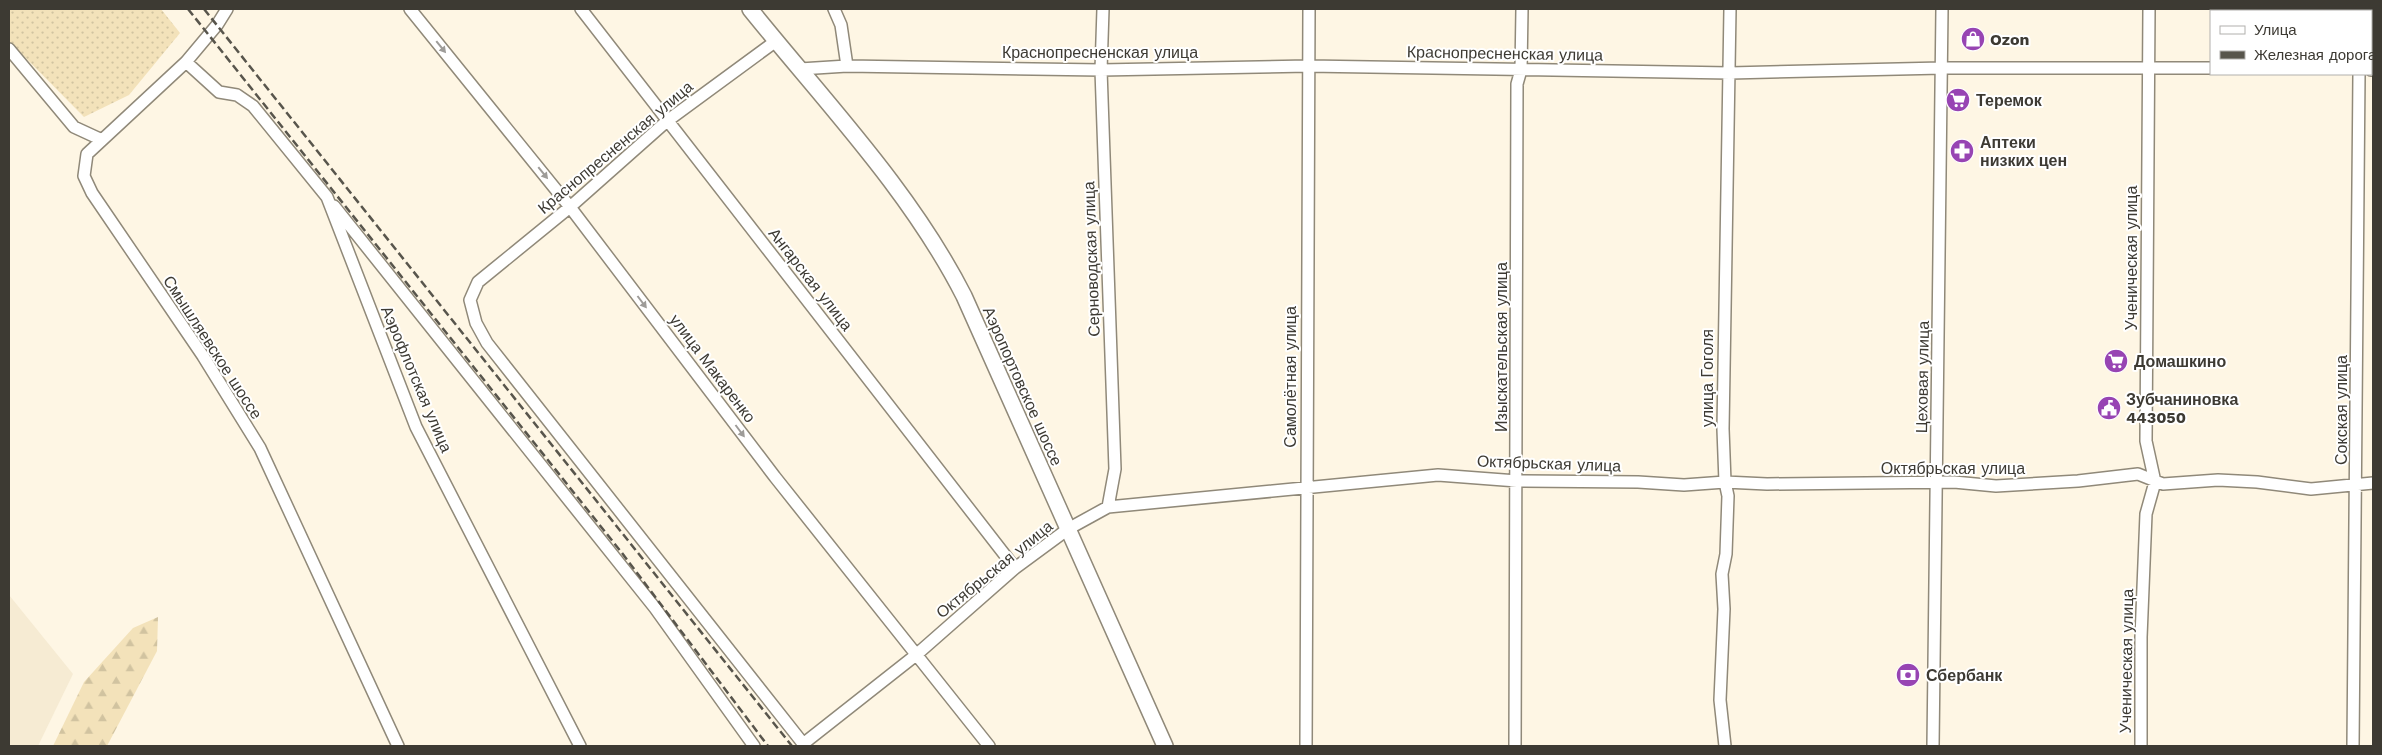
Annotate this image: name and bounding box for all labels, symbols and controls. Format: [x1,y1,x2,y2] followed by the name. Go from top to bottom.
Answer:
[2210,10,2372,75] legend
[2254,21,2297,39] text: Улица
[1960,26,1986,52] shop icon: Ozon
[1990,30,2029,49] place label: Ozon
[436,40,447,53] one-way arrow
[1407,42,1603,65] street label: Краснопресненская улица
[1002,43,1198,62] street label: Краснопресненская улица
[2254,46,2377,64] text: Железная дорога
[534,77,697,218] street label: Краснопресненская улица
[1945,87,1971,113] supermarket icon: Теремок
[1976,91,2043,110] place label: Теремок
[1980,133,2067,170] place label: Аптеки низких цен
[1949,138,1975,164] pharmacy icon: Аптеки низких цен
[537,167,548,180] one-way arrow
[1079,181,1104,337] street label: Серноводская улица
[2122,186,2141,330] street label: Ученическая улица
[765,224,857,335] street label: Ангарская улица
[1492,262,1511,432] street label: Изыскательская улица
[159,272,266,423] street label: Смышляевское шоссе
[637,295,647,309] one-way arrow
[377,303,456,455] street label: Аэрофлотская улица
[979,304,1066,469] street label: Аэропортовское шоссе
[1281,306,1300,448] street label: Самолётная улица
[666,310,760,426] street label: улица Макаренко
[1912,321,1933,433] street label: Цеховая улица
[1698,329,1717,427] street label: улица Гоголя
[2103,348,2129,374] supermarket icon: Домашкино
[2134,352,2227,371] place label: Домашкино
[2332,355,2351,465] street label: Сокская улица
[2126,390,2238,427] place label: Зубчаниновка 443050
[2096,395,2122,421] public building icon: Зубчаниновка 443050
[735,424,746,437] one-way arrow
[1477,451,1622,476] street label: Октябрьская улица
[1881,459,2025,478] street label: Октябрьская улица
[932,517,1056,622] street label: Октябрьская улица
[2116,588,2137,734] street label: Ученическая улица
[1895,662,1921,688] bank icon: Сбербанк
[1926,666,2003,685] place label: Сбербанк

